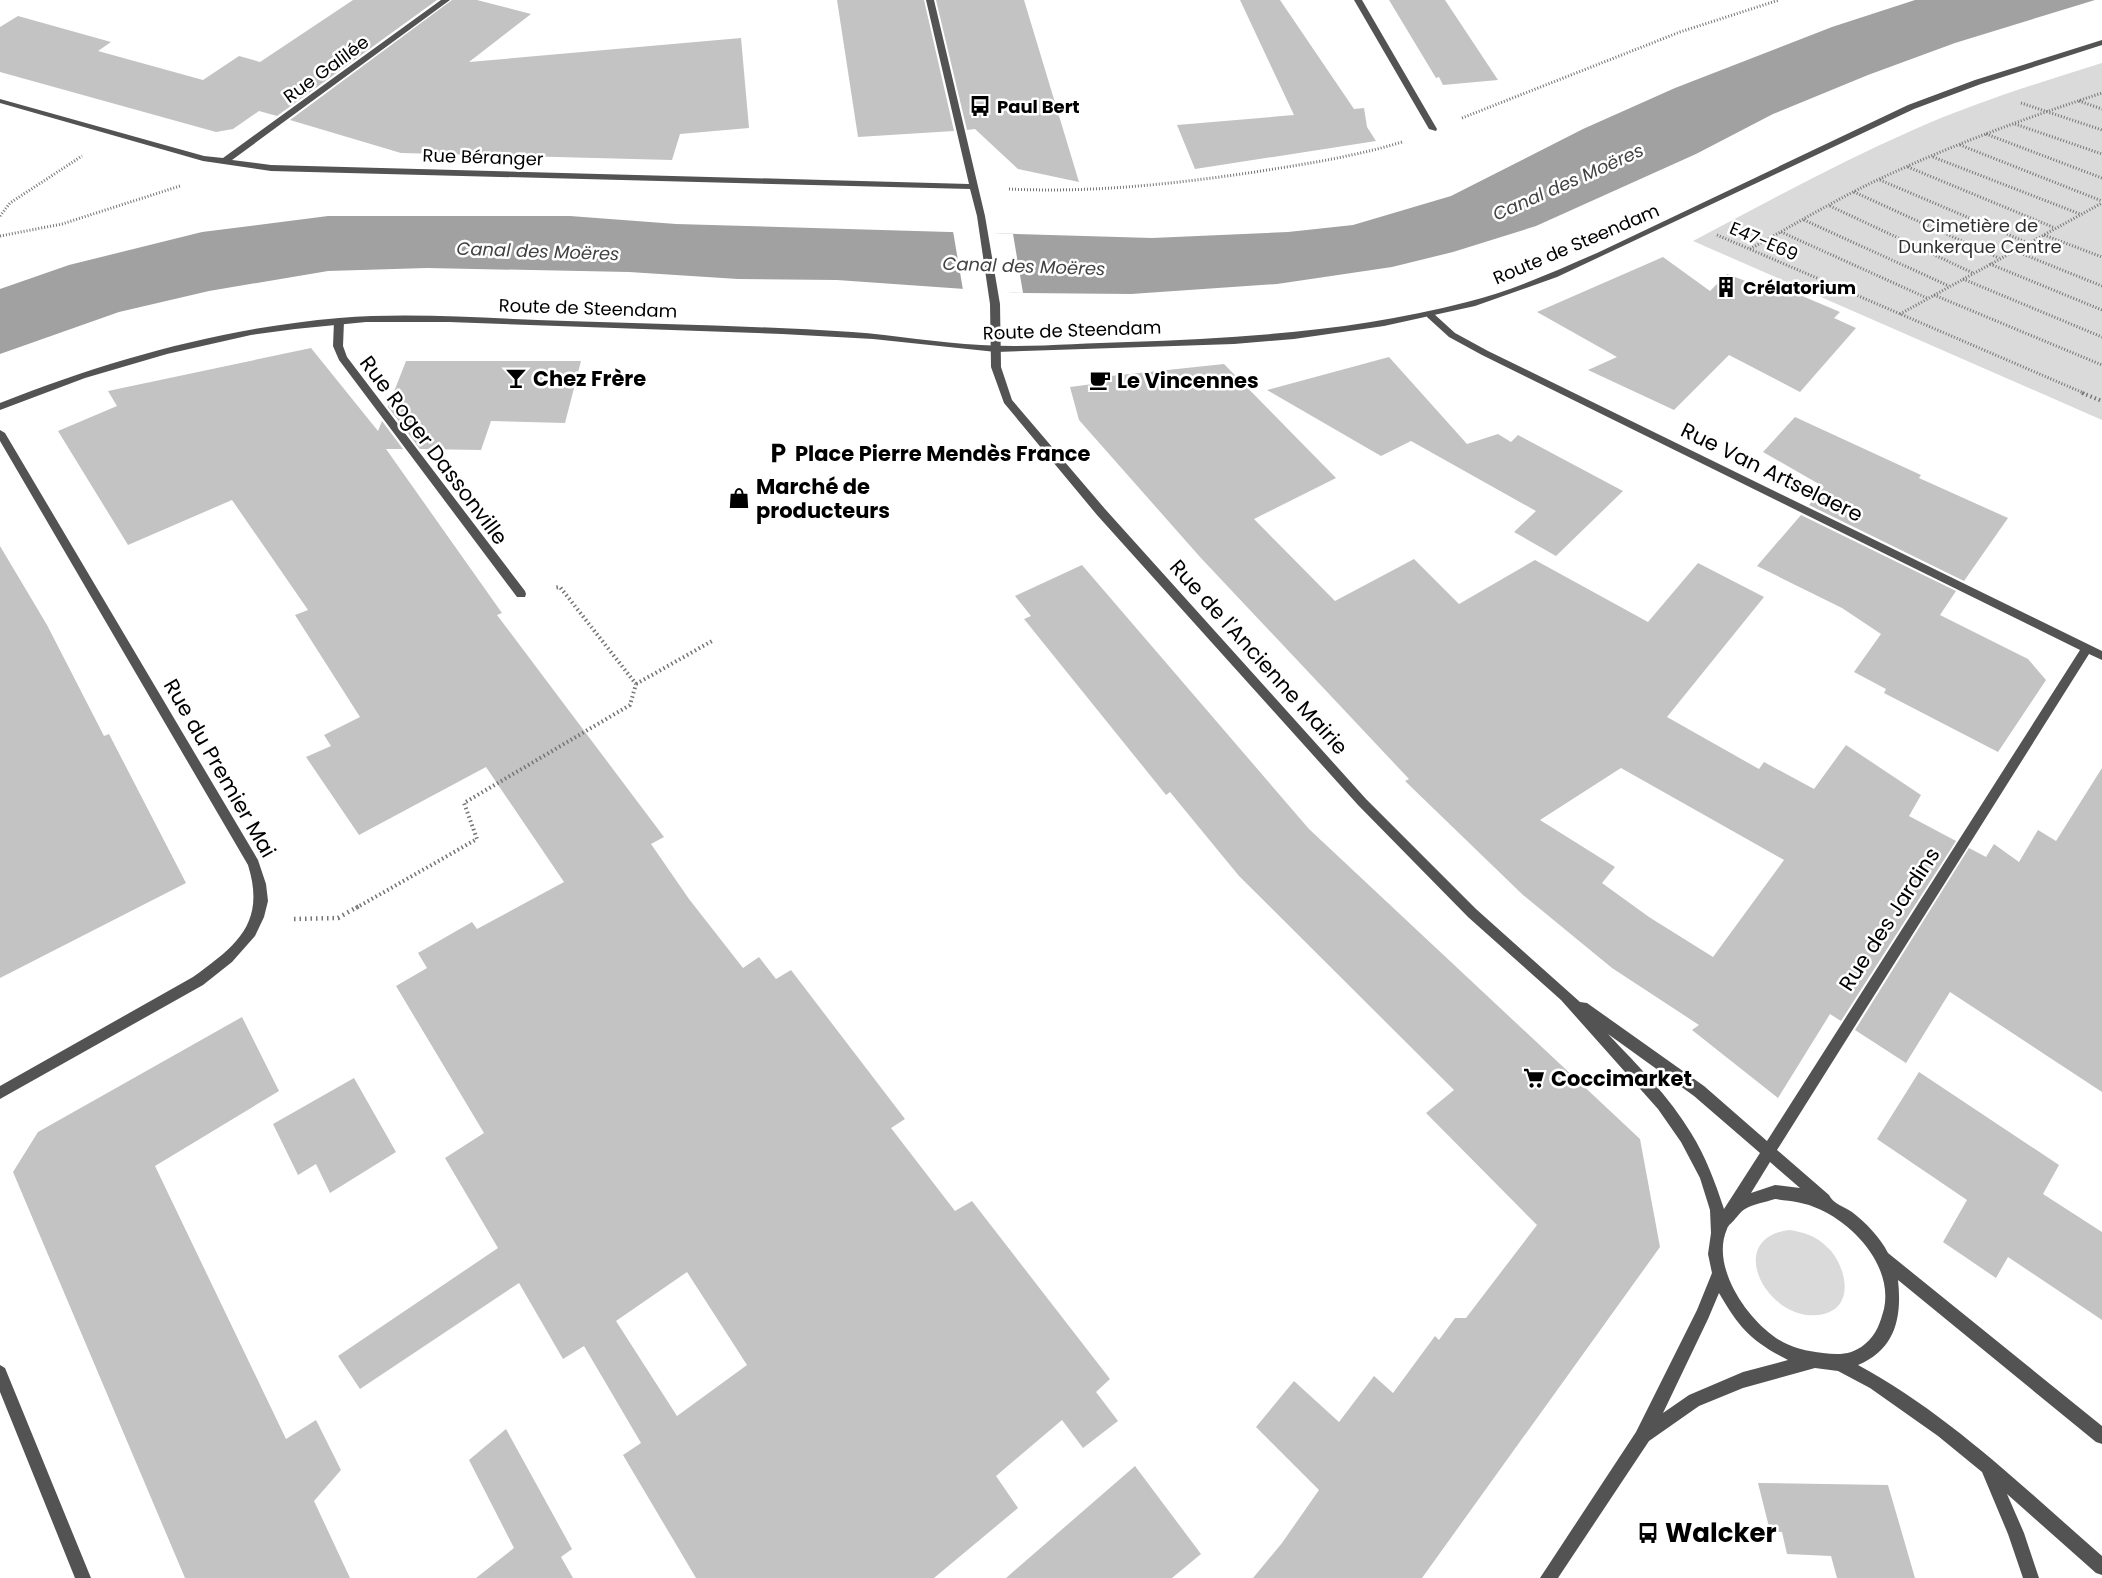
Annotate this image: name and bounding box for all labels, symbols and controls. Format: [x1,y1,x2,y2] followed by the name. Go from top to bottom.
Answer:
[278,29,374,109] street label: Rue Galilée
[968,94,992,118] bus stop icon: Paul Bert
[997,94,1080,119] place label: Paul Bert
[1488,137,1648,227] water label: Canal des Moëres
[422,142,544,172] street label: Rue Béranger
[1489,198,1663,290] street label: Route de Steendam
[1898,213,2062,259] park label: Cimetière de Dunkerque Centre
[1726,215,1802,267] street label: E47-E69
[456,236,620,266] water label: Canal des Moëres
[942,251,1106,281] water label: Canal des Moëres
[1714,275,1738,299] building icon: Crélatorium
[1743,275,1856,300] place label: Crélatorium
[498,292,678,324] street label: Route de Steendam
[982,314,1162,346] street label: Route de Steendam
[353,349,515,551] street label: Rue Roger Dassonville
[533,364,646,393] place label: Chez Frère
[504,366,528,390] bar icon: Chez Frère
[1117,366,1259,395] place label: Le Vincennes
[1088,368,1112,392] cafe icon: Le Vincennes
[1676,415,1868,529] street label: Rue Van Artselaere
[795,439,1091,468] place label: Place Pierre Mendès France
[766,441,790,465] parking icon: Place Pierre Mendès France
[756,472,890,525] place label: Marché de producteurs
[727,486,751,510] shop icon: Marché de producteurs
[1163,553,1355,761] street label: Rue de l'Ancienne Mairie
[157,673,283,863] street label: Rue du Premier Mai
[1832,842,1946,996] street label: Rue des Jardins
[1551,1064,1692,1093] place label: Coccimarket
[1522,1066,1546,1090] supermarket icon: Coccimarket
[1665,1515,1777,1551] place label: Walcker
[1636,1521,1660,1545] bus stop icon: Walcker

